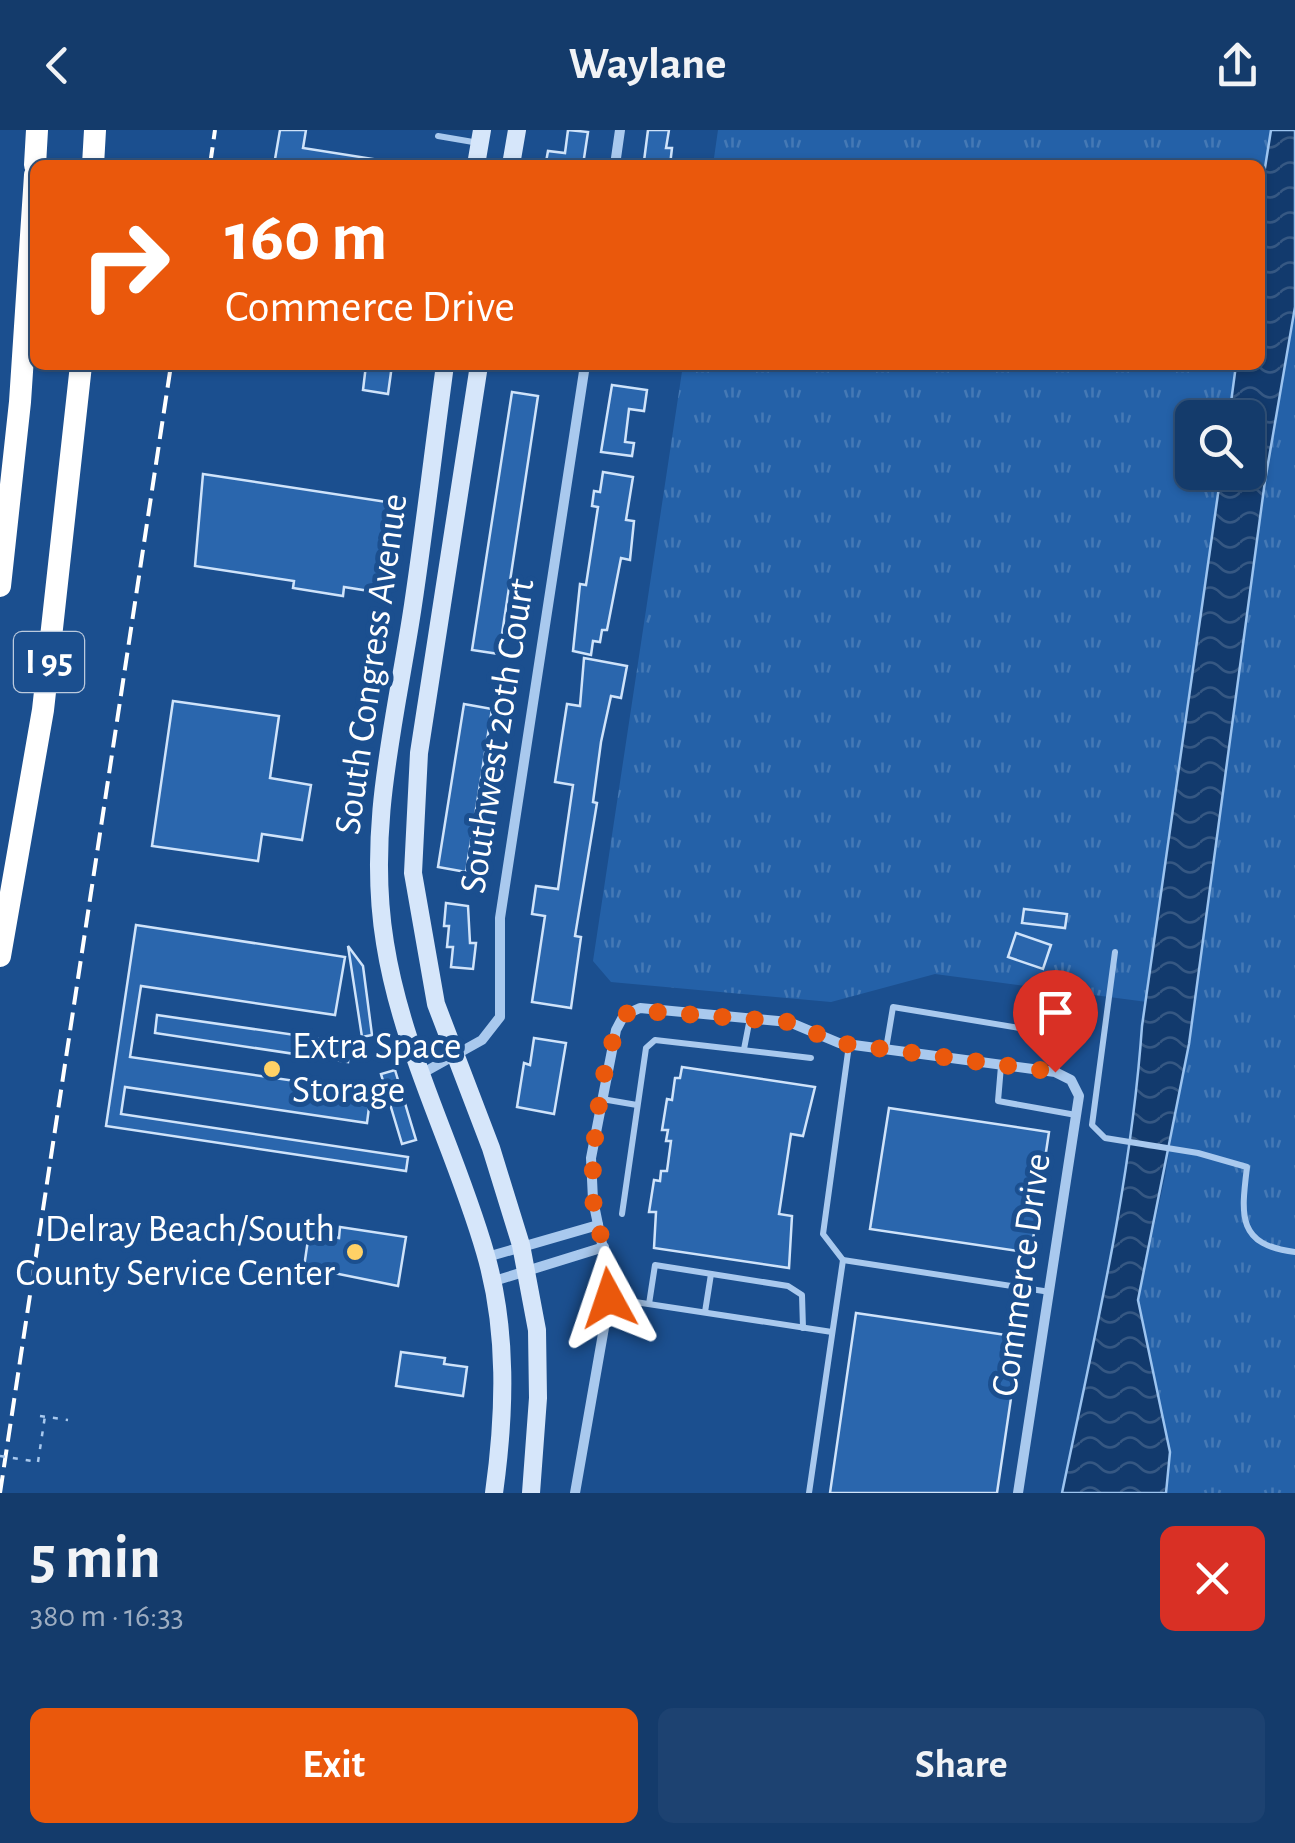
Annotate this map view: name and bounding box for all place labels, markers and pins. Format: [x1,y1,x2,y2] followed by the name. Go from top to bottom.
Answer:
[1013,970,1098,1073] pin
[292,1028,462,1110] place label: Extra Space Storage
[261,1058,283,1080] marker: Extra Space Storage
[15,1211,336,1293] place label: Delray Beach/South County Service Center
[344,1241,366,1263] marker: Delray Beach/South County Service Center

